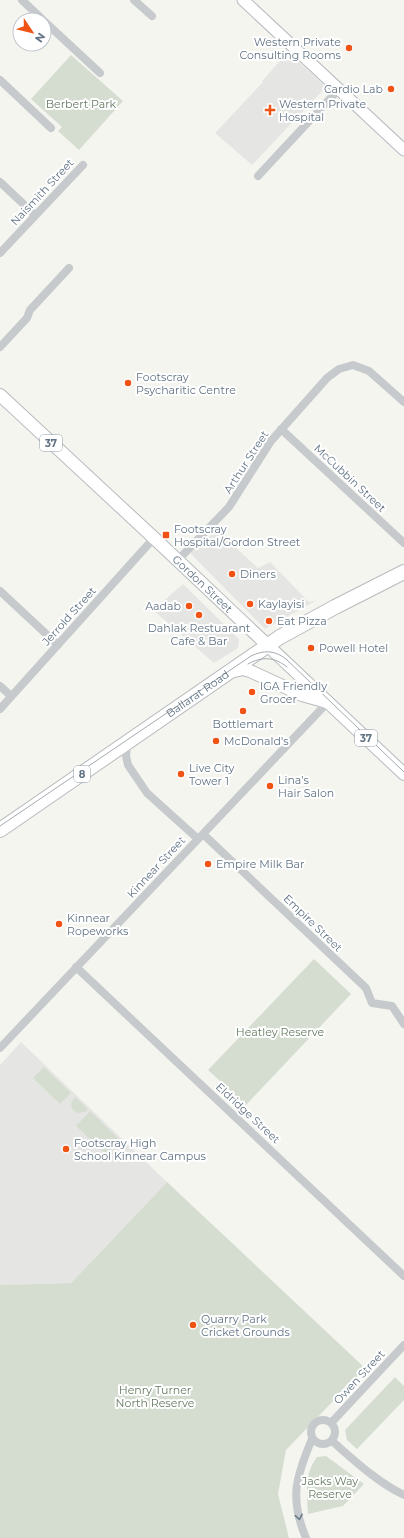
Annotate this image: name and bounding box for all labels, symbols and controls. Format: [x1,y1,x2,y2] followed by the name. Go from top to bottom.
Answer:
[12,12,52,52] north arrow
[32,30,48,45] text: N
[239,35,342,62] place label: Western Private Consulting Rooms
[344,43,354,53] marker: Western Private Consulting Rooms
[324,82,383,96] place label: Cardio Lab
[386,84,396,94] marker: Cardio Lab
[46,97,117,111] park label: Berbert Park
[279,97,367,124] place label: Western Private Hospital
[264,104,276,116] marker: Western Private Hospital
[7,155,77,228] street label: Naismith Street
[136,370,236,397] place label: Footscray Psycharitic Centre
[123,378,133,388] marker: Footscray Psycharitic Centre
[220,427,272,496] street label: Arthur Street
[40,435,62,451] road number: 37
[311,441,389,515] street label: McCubbin Street
[174,522,301,549] place label: Footscray Hospital/Gordon Street
[161,530,171,540] marker: Footscray Hospital/Gordon Street
[170,552,236,616] street label: Gordon Street
[240,567,277,581] place label: Diners
[227,569,237,579] marker: Diners
[38,583,99,649] street label: Jerrold Street
[258,597,304,611] place label: Kaylayisi
[145,599,181,613] place label: Aadab
[245,599,255,609] marker: Kaylayisi
[184,601,194,611] marker: Aadab
[194,610,204,620] marker: Dahlak Restuarant Cafe & Bar
[277,614,327,628] place label: Eat Pizza
[264,616,274,626] marker: Eat Pizza
[148,621,251,648] place label: Dahlak Restuarant Cafe & Bar
[319,641,388,655] place label: Powell Hotel
[306,643,316,653] marker: Powell Hotel
[163,667,232,721] street label: Ballarat Road
[260,679,327,706] place label: IGA Friendly Grocer
[247,687,257,697] marker: IGA Friendly Grocer
[238,706,248,716] marker: Bottlemart
[213,717,274,731] place label: Bottlemart
[355,730,377,746] road number: 37
[224,734,289,748] place label: McDonald's
[211,736,221,746] marker: McDonald's
[189,761,234,788] place label: Live City Tower 1
[74,766,90,782] road number: 8
[176,769,186,779] marker: Live City Tower 1
[278,773,334,800] place label: Lina’s Hair Salon
[265,781,275,791] marker: Lina’s Hair Salon
[124,833,188,901] street label: Kinnear Street
[216,857,304,871] place label: Empire Milk Bar
[203,859,213,869] marker: Empire Milk Bar
[281,891,346,955] street label: Empire Street
[67,911,129,938] place label: Kinnear Ropeworks
[54,919,64,929] marker: Kinnear Ropeworks
[236,1025,325,1039] park label: Heatley Reserve
[213,1080,283,1147] street label: Eldridge Street
[74,1136,207,1163] place label: Footscray High School Kinnear Campus
[61,1144,71,1154] marker: Footscray High School Kinnear Campus
[201,1312,290,1339] place label: Quarry Park Cricket Grounds
[188,1320,198,1330] marker: Quarry Park Cricket Grounds
[330,1347,388,1407] street label: Owen Street
[116,1383,195,1410] park label: Henry Turner North Reserve
[301,1474,358,1501] park label: Jacks Way Reserve
[294,1514,302,1520] one-way arrow

